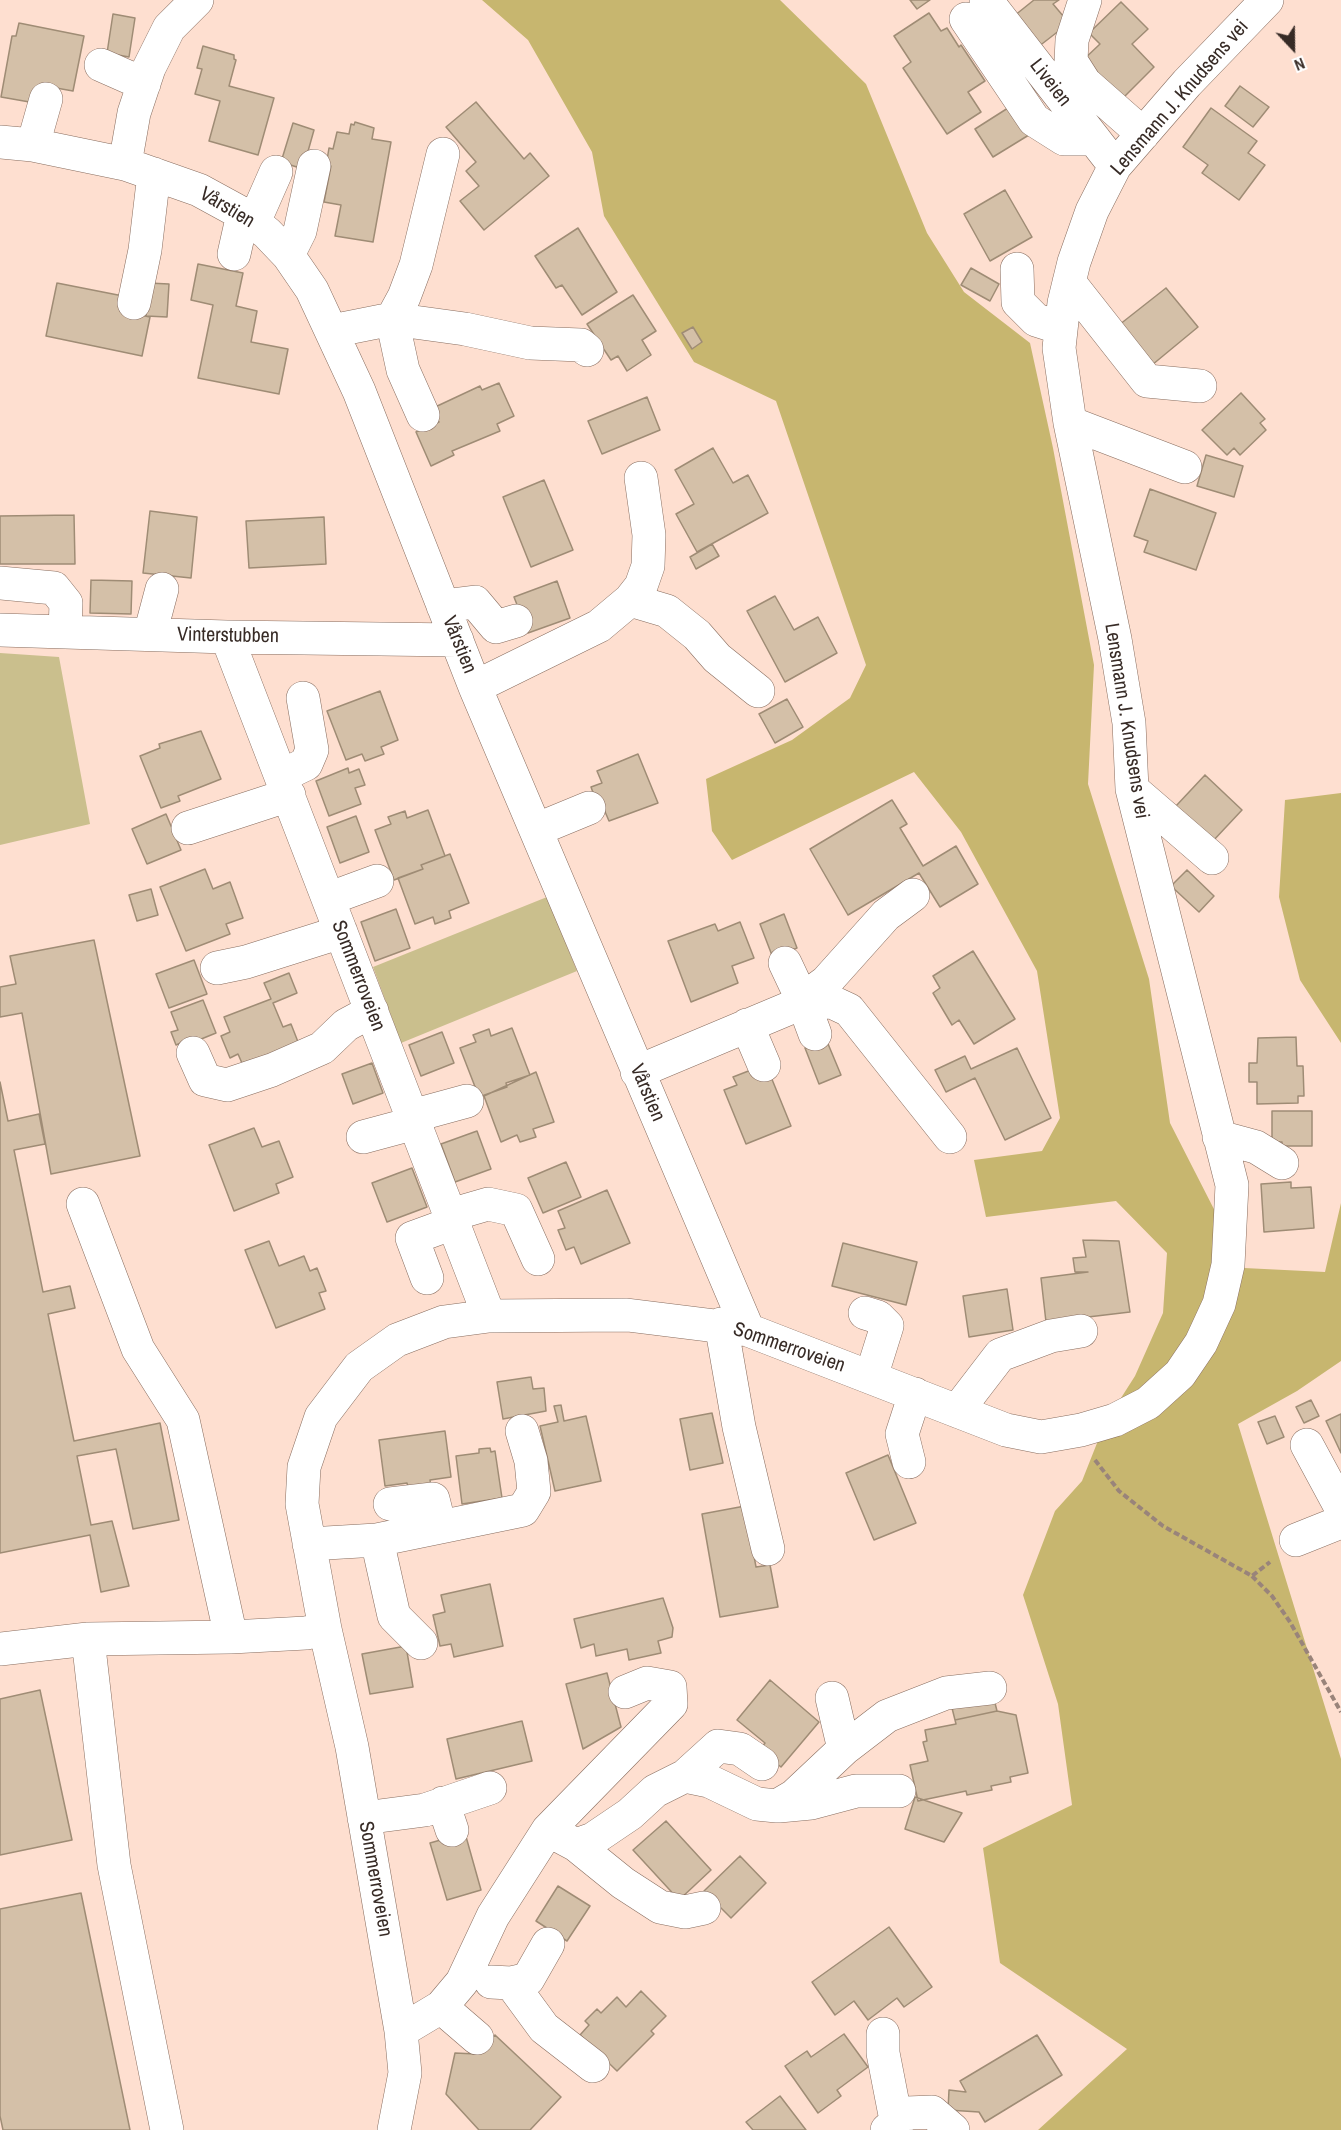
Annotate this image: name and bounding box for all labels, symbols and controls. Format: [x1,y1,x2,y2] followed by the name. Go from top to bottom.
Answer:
[1106,15,1254,181] street label: Lensmann J. Knudsens vei
[1263,18,1323,78] north arrow
[1291,53,1308,77] text: N
[1024,54,1076,112] street label: Liveien
[195,182,259,234] street label: Vårstien
[437,613,481,677] street label: Vårstien
[1099,621,1153,821] street label: Lensmann J. Knudsens vei
[177,623,279,649] street label: Vinterstubben
[326,917,390,1035] street label: Sommerroveien
[624,1061,670,1125] street label: Vårstien
[730,1318,848,1378] street label: Sommerroveien
[353,1819,397,1939] street label: Sommerroveien

